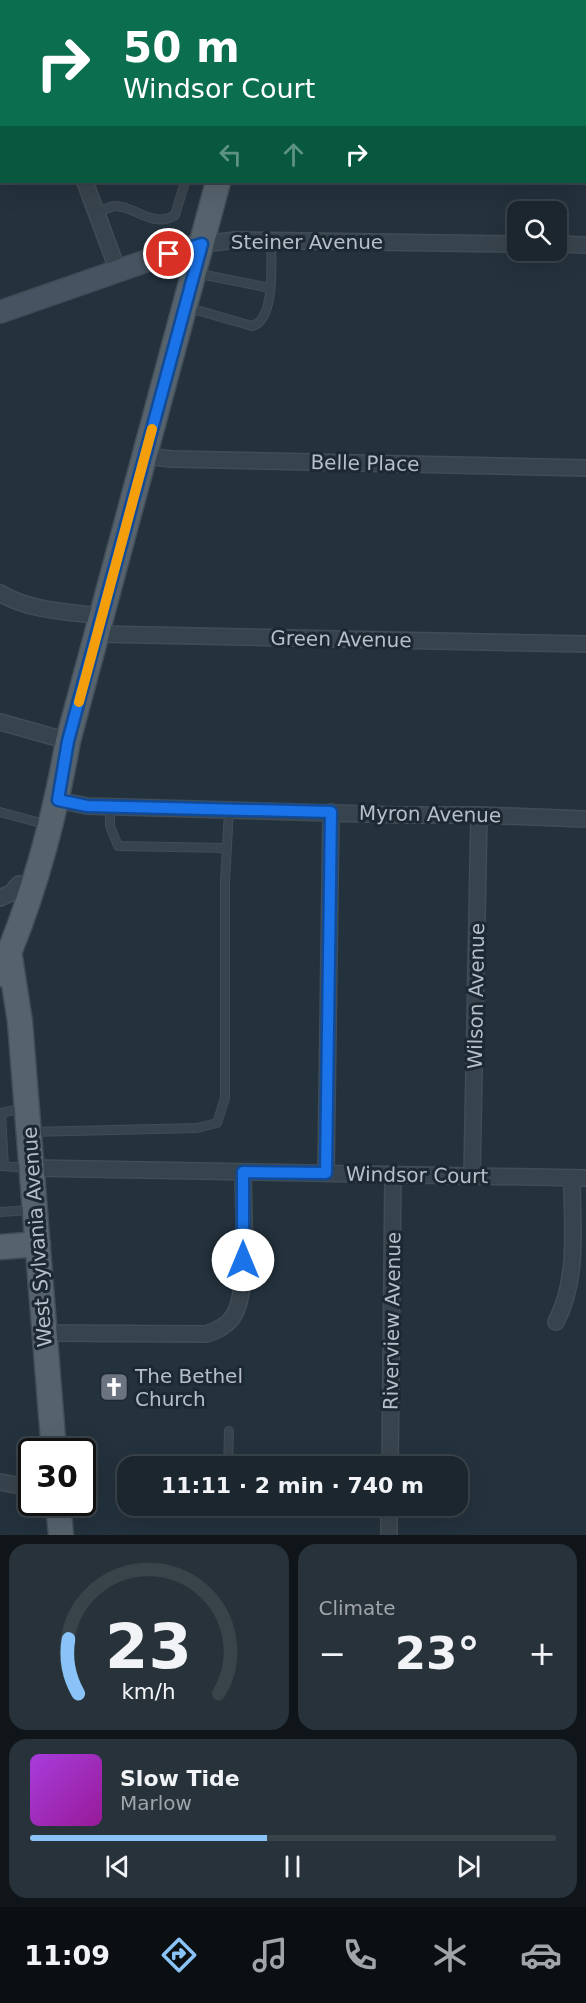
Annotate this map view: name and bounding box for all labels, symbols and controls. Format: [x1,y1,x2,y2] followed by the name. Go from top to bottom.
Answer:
[123,23,240,72] text: 50 m
[24,24,102,102] icon: right
[123,73,315,104] text: Windsor Court
[214,138,247,171] icon: left
[277,138,310,171] icon: ahead
[340,138,373,171] icon: right
[507,201,567,261] map controls
[507,201,567,261] button: search
[143,228,194,279] pin
[231,230,383,254] street label: Steiner Avenue
[152,237,185,270] icon: arrive
[310,450,420,476] street label: Belle Place
[270,626,412,652] street label: Green Avenue
[359,801,501,827] street label: Myron Avenue
[463,923,489,1069] street label: Wilson Avenue
[17,1126,57,1348] street label: West Sylvania Avenue
[346,1162,489,1188] street label: Windsor Court
[211,1228,275,1292] position arrow
[378,1232,406,1410] street label: Riverview Avenue
[134,1364,243,1411] place label: The Bethel Church
[98,1371,130,1403] church icon: The Bethel Church
[18,1438,96,1516] speed limit sign: 30
[161,1473,424,1498] text: 11:11 · 2 min · 740 m
[319,1596,395,1620] text: Climate
[105,1610,192,1683] text: 23
[395,1627,480,1680] text: 23°
[319,1634,346,1673] text: −
[528,1634,556,1673] text: +
[122,1679,176,1704] text: km/h
[120,1766,240,1791] text: Slow Tide
[120,1791,192,1815] text: Marlow
[101,1850,134,1883] icon: previous
[276,1850,309,1883] icon: pause
[452,1850,485,1883] icon: next
[158,1934,200,1976] icon: directions
[249,1934,291,1976] icon: music
[339,1934,381,1976] icon: phone
[429,1934,471,1976] icon: climate
[520,1934,562,1976] icon: car
[24,1940,110,1971] text: 11:09

